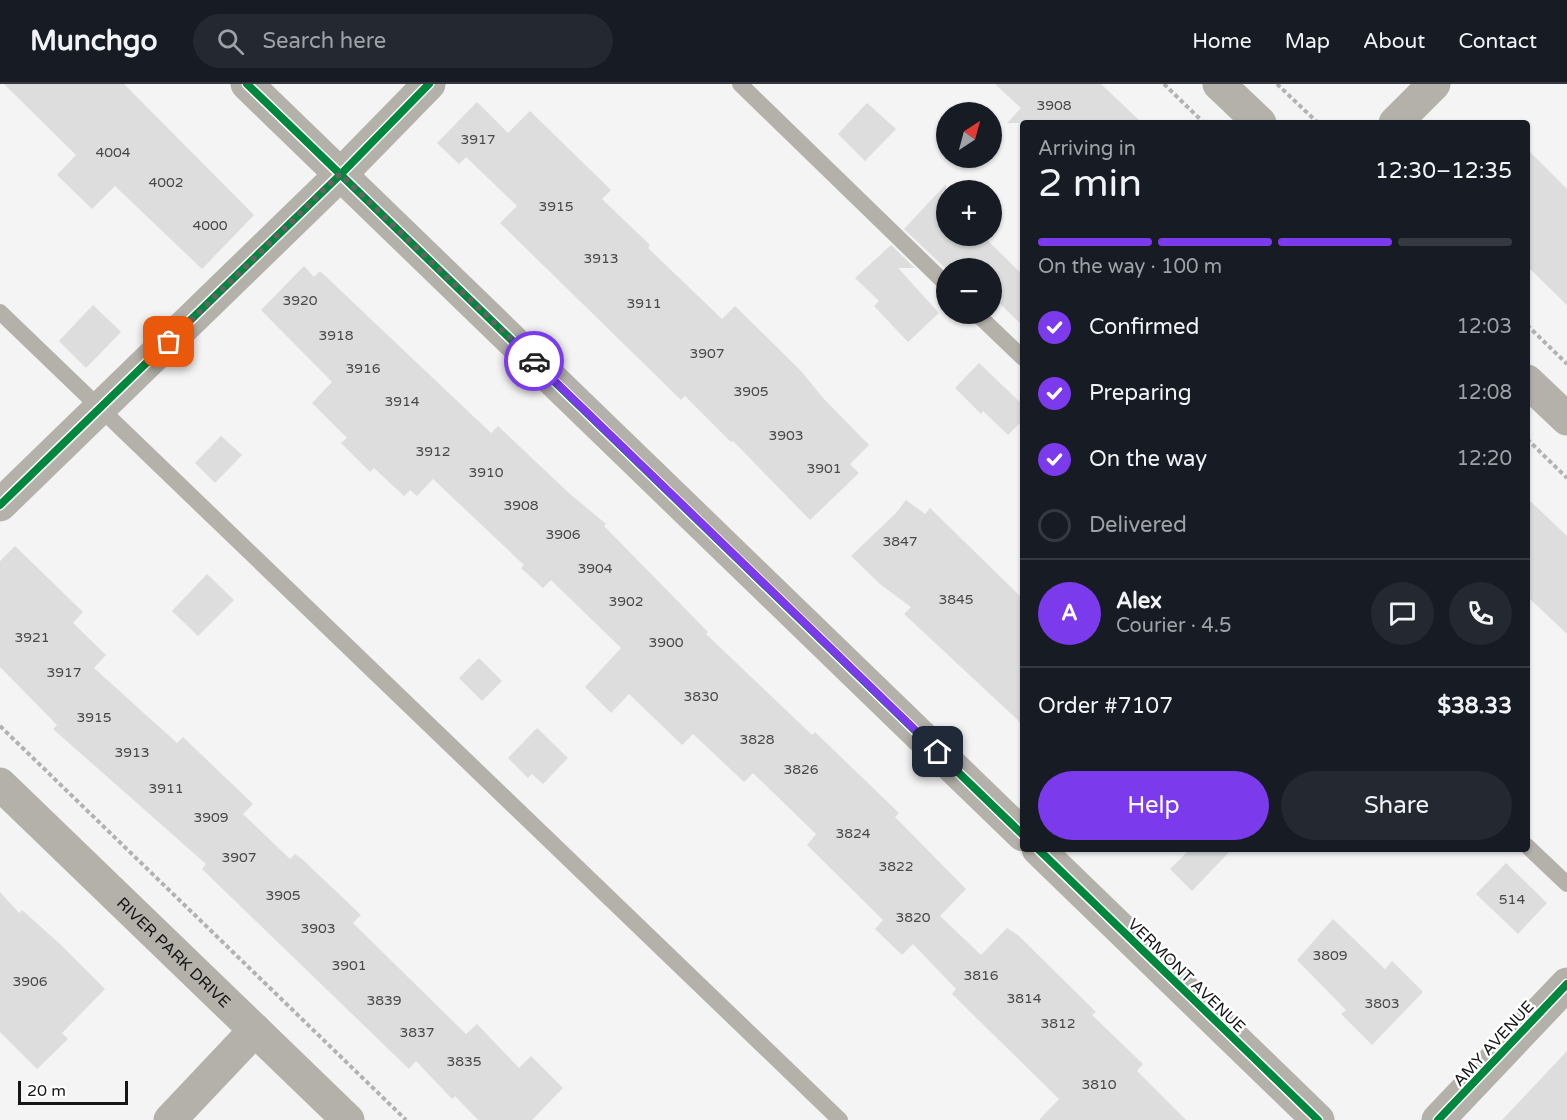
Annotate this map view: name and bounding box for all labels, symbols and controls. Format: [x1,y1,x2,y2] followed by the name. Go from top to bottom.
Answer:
[193,14,613,68] search box
[30,24,157,58] text: Munchgo
[214,25,247,58] icon: search
[262,28,386,54] text: Search here
[1192,29,1252,54] text: Home
[1285,29,1330,54] text: Map
[1363,29,1425,54] text: About
[1458,29,1537,54] text: Contact
[1036,97,1072,114] house number: 3908
[936,102,1002,168] north arrow
[936,102,1002,324] map controls
[460,131,496,148] house number: 3917
[1038,137,1136,161] text: Arriving in
[95,144,131,161] house number: 4004
[1375,158,1512,184] text: 12:30–12:35
[1038,160,1142,207] text: 2 min
[148,174,184,191] house number: 4002
[936,180,1002,246] button: +
[538,198,574,215] house number: 3915
[192,217,228,234] house number: 4000
[583,250,619,267] house number: 3913
[1038,255,1222,279] text: On the way · 100 m
[936,258,1002,324] button: −
[282,292,318,309] house number: 3920
[626,295,662,312] house number: 3911
[1038,311,1071,344] icon: check
[1089,314,1199,340] text: Confirmed
[1457,315,1512,339] text: 12:03
[143,316,194,367] pin
[152,325,185,358] icon: bag
[318,327,354,344] house number: 3918
[504,331,564,391] courier
[518,345,551,378] icon: car
[689,345,725,362] house number: 3907
[345,360,381,377] house number: 3916
[1038,377,1071,410] icon: check
[1089,380,1192,406] text: Preparing
[1457,381,1512,405] text: 12:08
[733,383,769,400] house number: 3905
[384,393,420,410] house number: 3914
[768,427,804,444] house number: 3903
[415,443,451,460] house number: 3912
[1038,443,1071,476] icon: check
[1089,446,1207,472] text: On the way
[1457,447,1512,471] text: 12:20
[806,460,842,477] house number: 3901
[468,464,504,481] house number: 3910
[503,497,539,514] house number: 3908
[1089,512,1187,538] text: Delivered
[545,526,581,543] house number: 3906
[882,533,918,550] house number: 3847
[577,560,613,577] house number: 3904
[1371,582,1434,645] button: chat
[1449,582,1512,645] button: phone
[1116,588,1162,614] text: Alex
[938,591,974,608] house number: 3845
[608,593,644,610] house number: 3902
[1061,600,1078,626] text: A
[1116,614,1231,638] text: Courier · 4.5
[14,629,50,646] house number: 3921
[648,634,684,651] house number: 3900
[46,664,82,681] house number: 3917
[683,688,719,705] house number: 3830
[1038,693,1173,719] text: Order #7107
[1437,693,1512,719] text: $38.33
[76,709,112,726] house number: 3915
[912,726,963,777] pin
[739,731,775,748] house number: 3828
[921,735,954,768] icon: home
[114,744,150,761] house number: 3913
[783,761,819,778] house number: 3826
[1038,771,1269,840] button: Help
[1281,771,1512,840] button: Share
[148,780,184,797] house number: 3911
[193,809,229,826] house number: 3909
[835,825,871,842] house number: 3824
[221,849,257,866] house number: 3907
[878,858,914,875] house number: 3822
[265,887,301,904] house number: 3905
[1499,891,1525,908] house number: 514
[112,893,234,1012] street label: RIVER PARK DRIVE
[895,909,931,926] house number: 3820
[1123,914,1249,1037] street label: VERMONT AVENUE
[300,920,336,937] house number: 3903
[1312,947,1348,964] house number: 3809
[331,957,367,974] house number: 3901
[963,967,999,984] house number: 3816
[12,973,48,990] house number: 3906
[1006,990,1042,1007] house number: 3814
[366,992,402,1009] house number: 3839
[1364,995,1400,1012] house number: 3803
[1449,997,1538,1091] street label: AMY AVENUE
[1040,1015,1076,1032] house number: 3812
[399,1024,435,1041] house number: 3837
[446,1053,482,1070] house number: 3835
[1081,1076,1117,1093] house number: 3810
[18,1078,128,1106] scale bar
[27,1081,66,1101] text: 20 m

